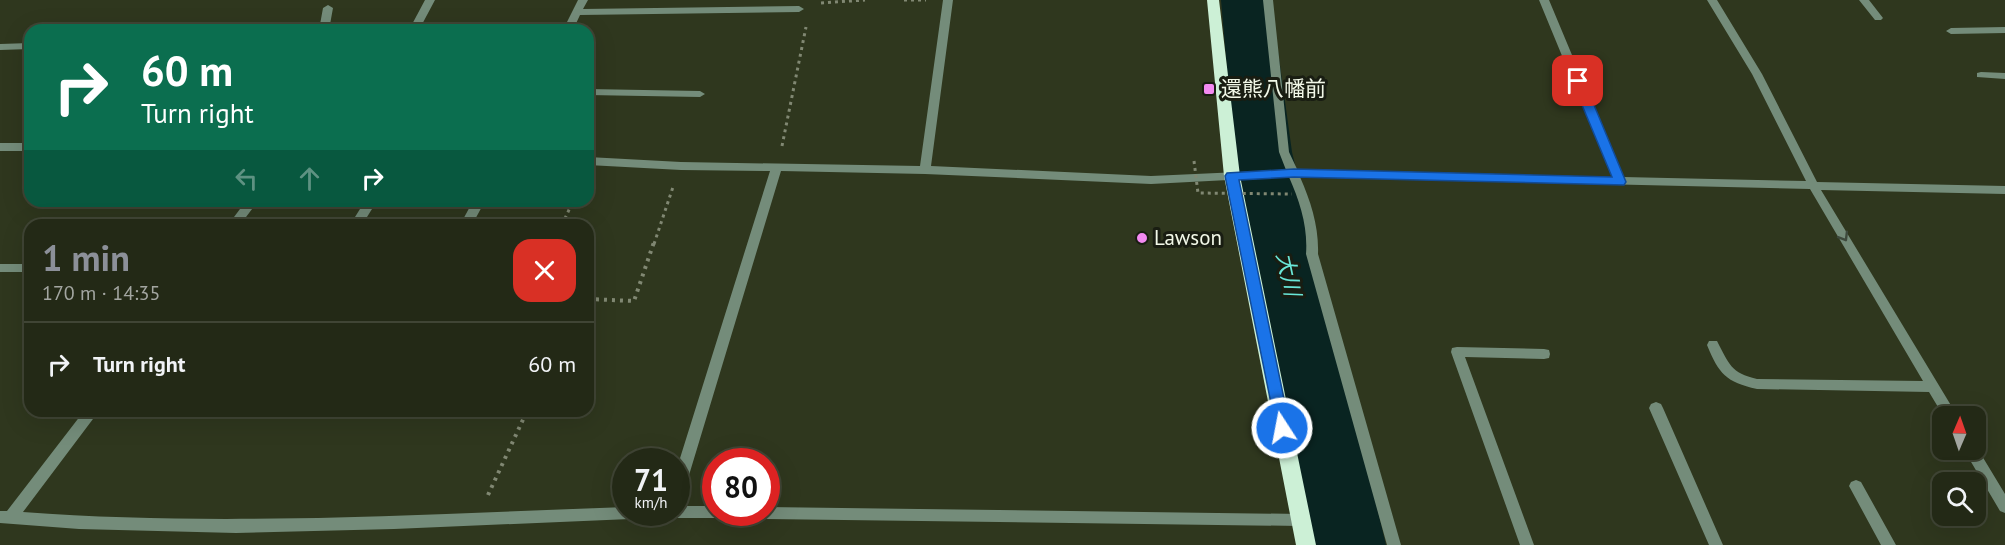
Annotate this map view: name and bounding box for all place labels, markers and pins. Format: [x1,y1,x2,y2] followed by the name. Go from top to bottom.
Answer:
[1552,55,1603,106] pin
[1221,75,1326,102] place label: 還熊八幡前
[1202,82,1216,96] marker: 還熊八幡前
[1154,224,1222,251] place label: Lawson
[1135,231,1149,245] marker: Lawson

